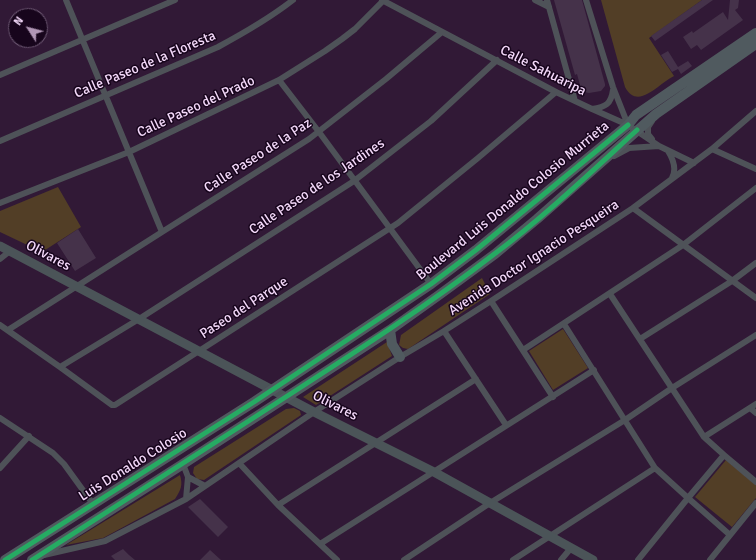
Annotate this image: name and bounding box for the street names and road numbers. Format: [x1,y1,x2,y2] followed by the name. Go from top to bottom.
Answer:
[72,28,218,102] street label: Calle Paseo de la Floresta
[497,42,589,100] street label: Calle Sahuaripa
[135,72,257,142] street label: Calle Paseo del Prado
[201,115,315,197] street label: Calle Paseo de la Paz
[413,118,613,284] street label: Boulevard Luis Donaldo Colosio Murrieta
[246,135,388,239] street label: Calle Paseo de los Jardines
[446,197,622,319] street label: Avenida Doctor Ignacio Pesqueira
[23,237,73,275] street label: Olivares
[197,273,291,343] street label: Paseo del Parque
[310,388,360,424] street label: Olivares
[76,425,190,505] street label: Luis Donaldo Colosio

